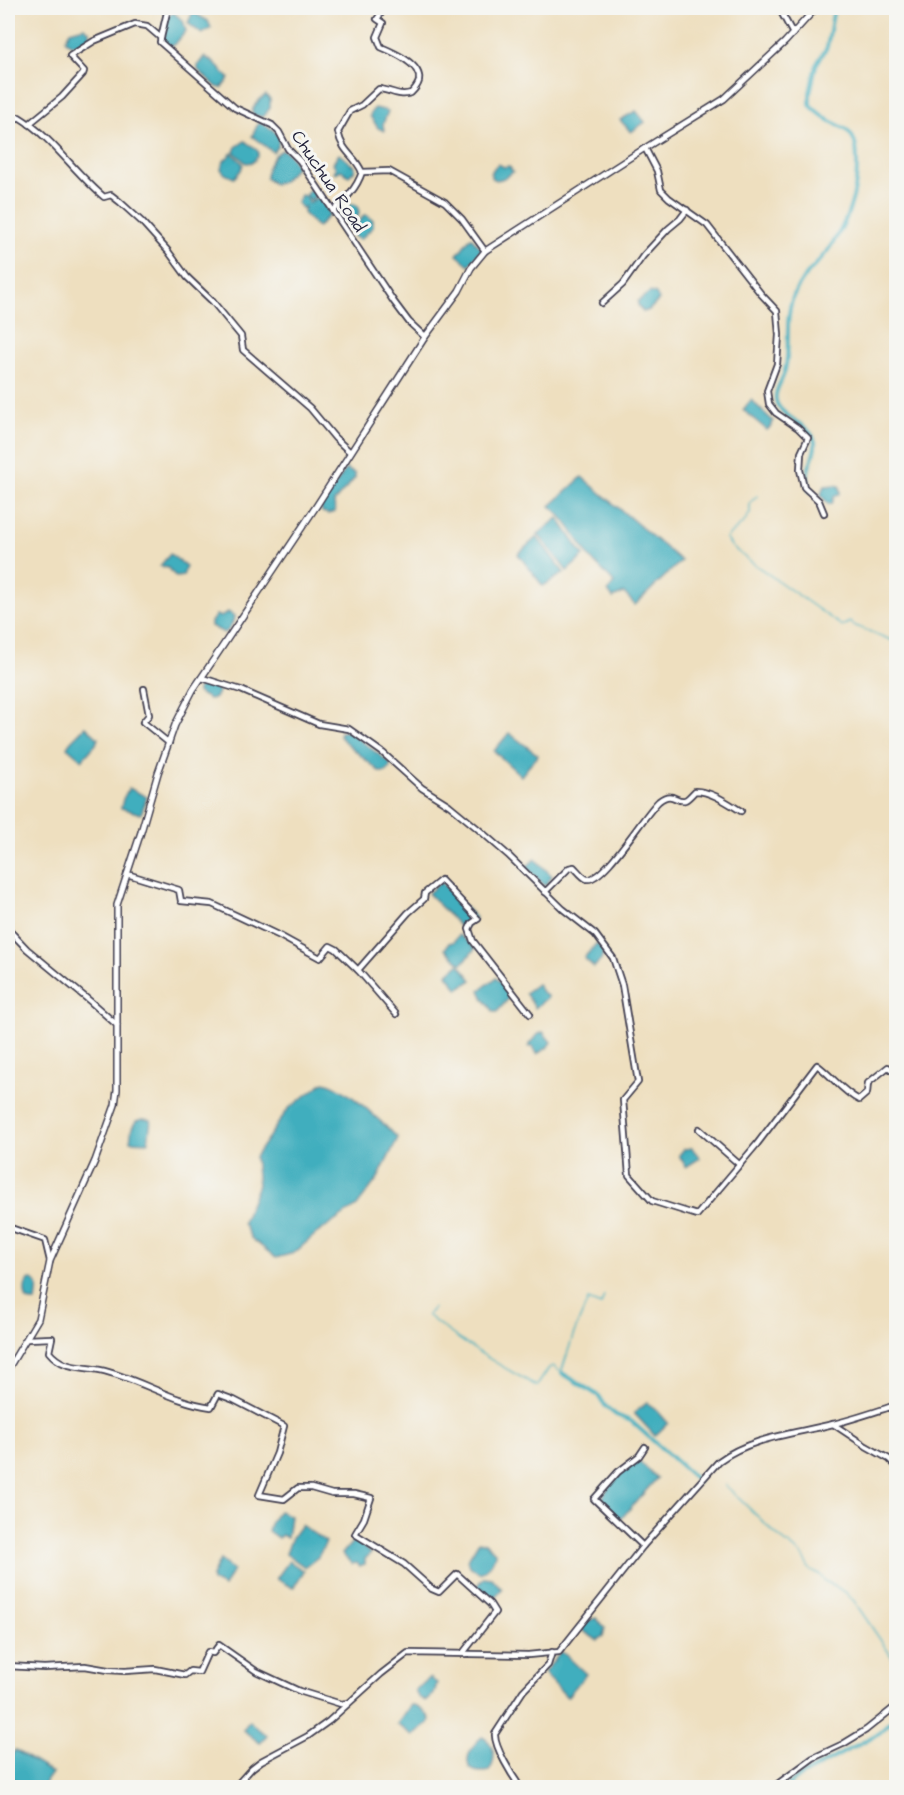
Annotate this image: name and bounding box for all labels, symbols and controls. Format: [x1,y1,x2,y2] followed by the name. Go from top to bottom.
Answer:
[285,125,372,237] street label: Chuchua Road

